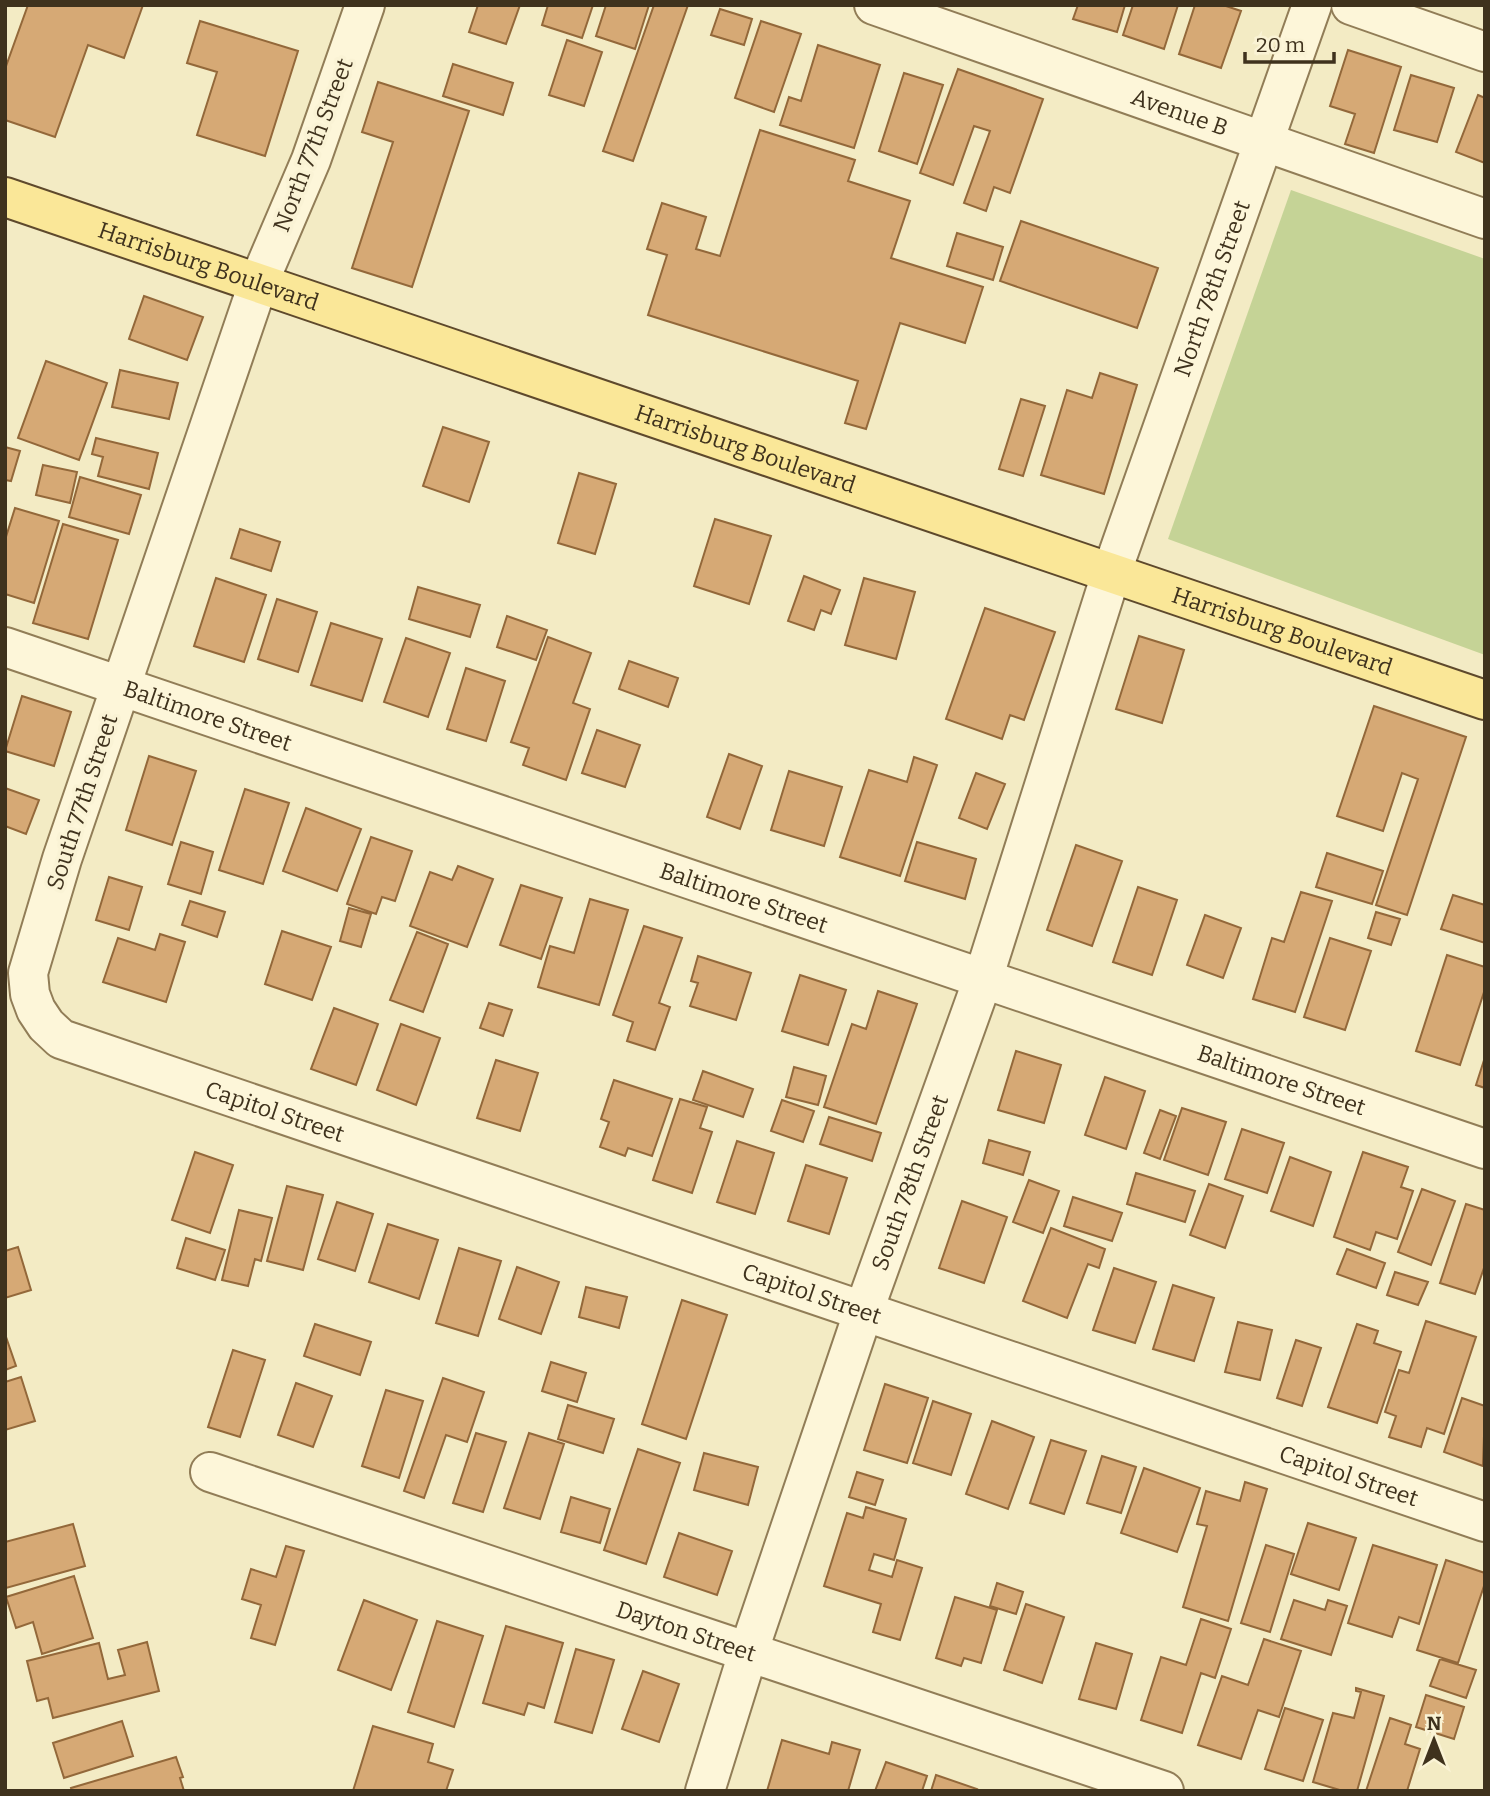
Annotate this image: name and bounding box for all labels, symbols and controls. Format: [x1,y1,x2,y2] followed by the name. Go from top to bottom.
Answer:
[1245,21,1334,65] scale bar
[1256,32,1305,58] text: 20 m
[267,54,359,236] street label: North 77th Street
[1128,82,1232,142] street label: Avenue B
[1168,196,1256,380] street label: North 78th Street
[95,216,323,317] street label: Harrisburg Boulevard
[631,398,860,499] street label: Harrisburg Boulevard
[1168,581,1397,682] street label: Harrisburg Boulevard
[120,674,295,757] street label: Baltimore Street
[40,711,124,893] street label: South 77th Street
[656,856,831,939] street label: Baltimore Street
[1194,1039,1369,1121] street label: Baltimore Street
[202,1075,348,1148] street label: Capitol Street
[865,1091,954,1274] street label: South 78th Street
[739,1257,885,1330] street label: Capitol Street
[1276,1439,1422,1512] street label: Capitol Street
[613,1595,760,1668] street label: Dayton Street
[1399,1705,1469,1775] north arrow
[1427,1712,1442,1735] text: N

